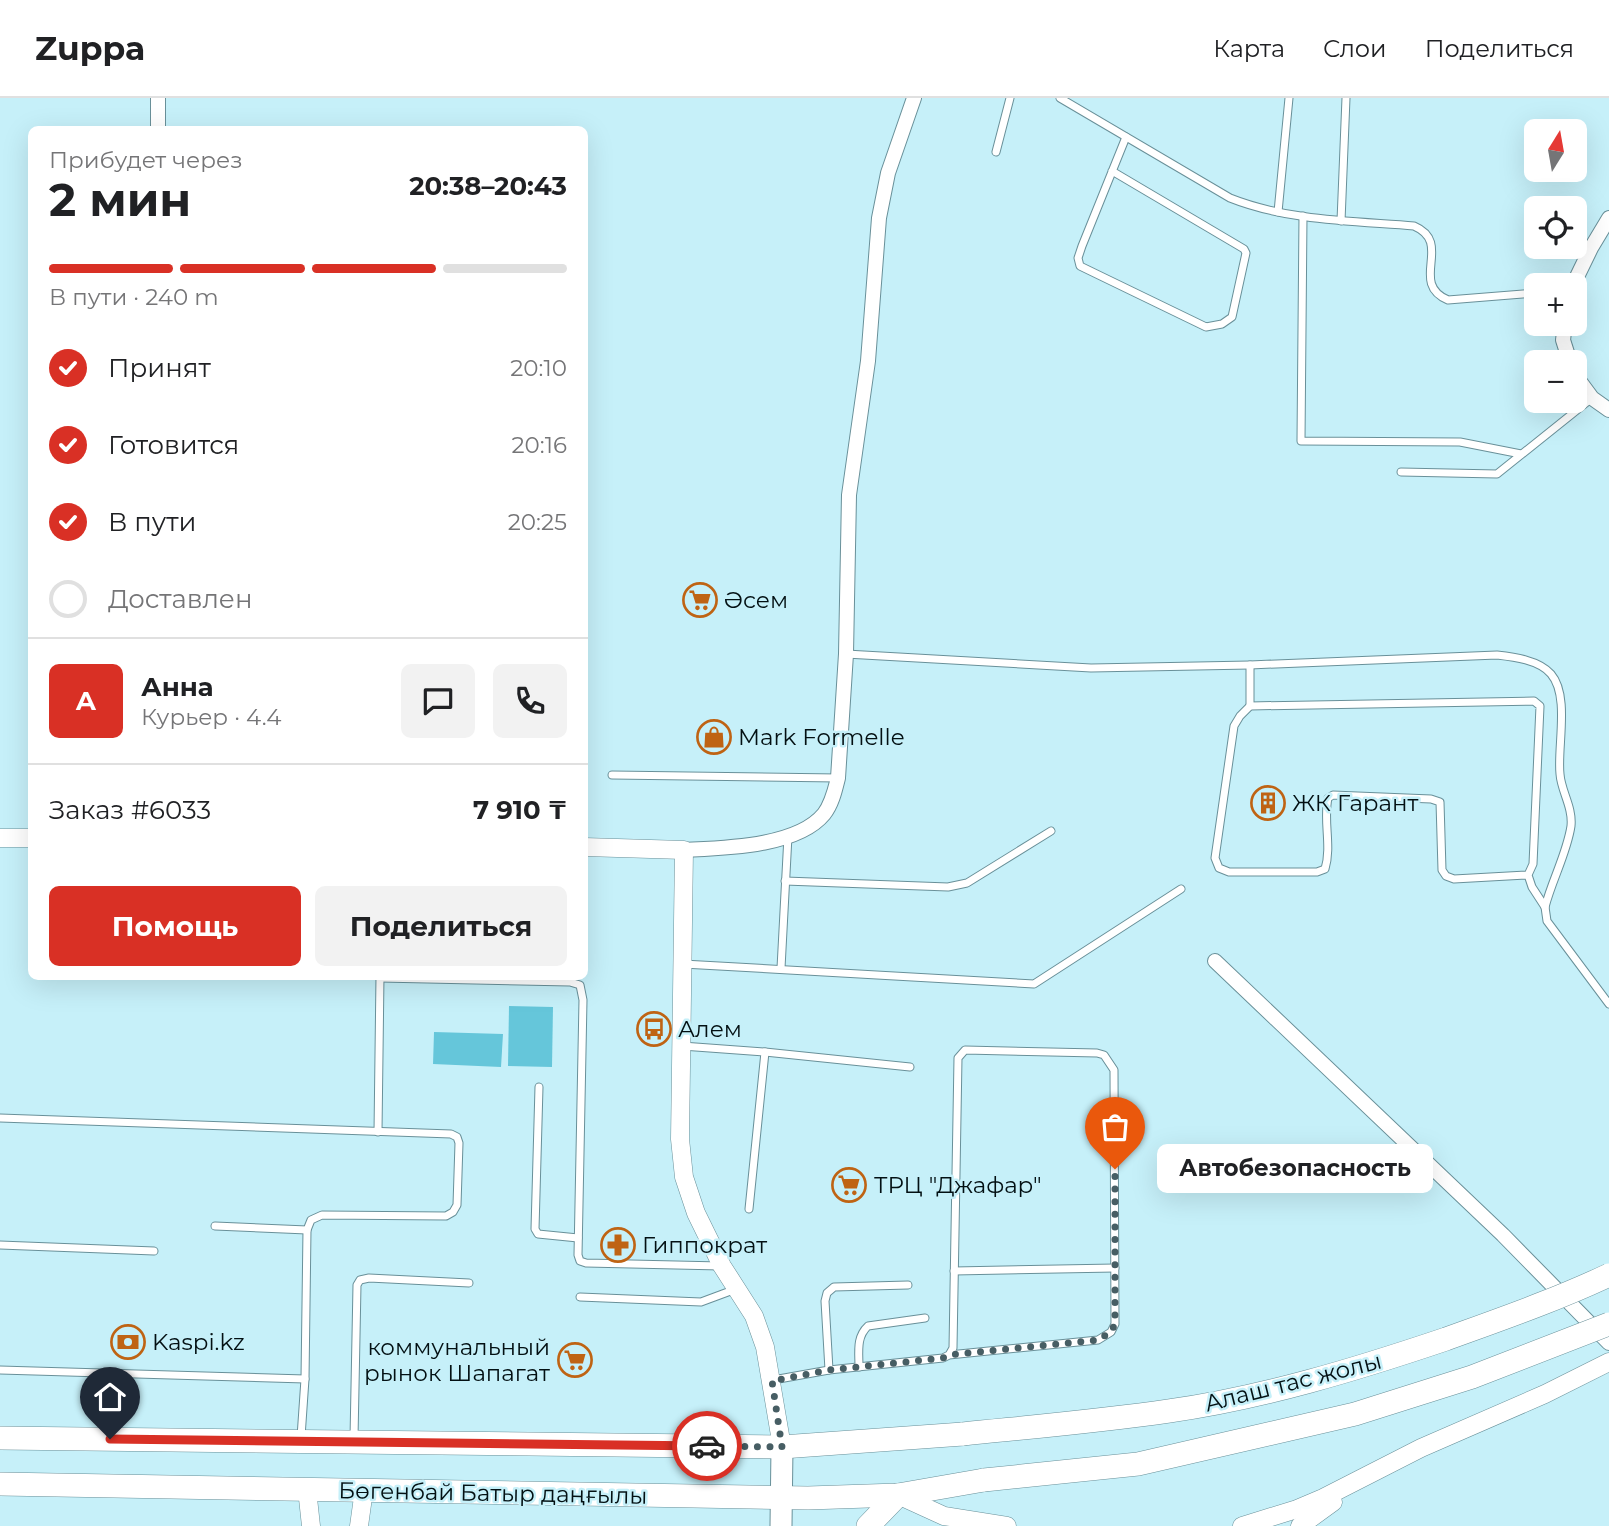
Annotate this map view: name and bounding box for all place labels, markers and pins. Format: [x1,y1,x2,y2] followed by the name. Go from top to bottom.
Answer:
[681,581,719,619] supermarket icon: Әсем
[724,586,788,614] place label: Әсем
[695,718,733,756] shop icon: Mark Formelle
[738,723,905,751] place label: Mark Formelle
[1249,784,1287,822] building icon: ЖК Гарант
[1292,789,1418,817] place label: ЖК Гарант
[635,1010,673,1048] bus stop icon: Алем
[678,1015,742,1043] place label: Алем
[1085,1097,1145,1169] pin
[1157,1144,1434,1194] callout: Автобезопасность
[830,1166,868,1204] supermarket icon: ТРЦ "Джафар"
[874,1171,1042,1199] place label: ТРЦ "Джафар"
[599,1226,637,1264] pharmacy icon: Гиппократ
[642,1231,767,1259] place label: Гиппократ
[109,1323,147,1361] bank icon: Kaspi.kz
[152,1328,245,1356] place label: Kaspi.kz
[364,1333,550,1387] place label: коммунальный рынок Шапагат
[556,1341,594,1379] supermarket icon: коммунальный рынок Шапагат
[80,1367,140,1439] pin

